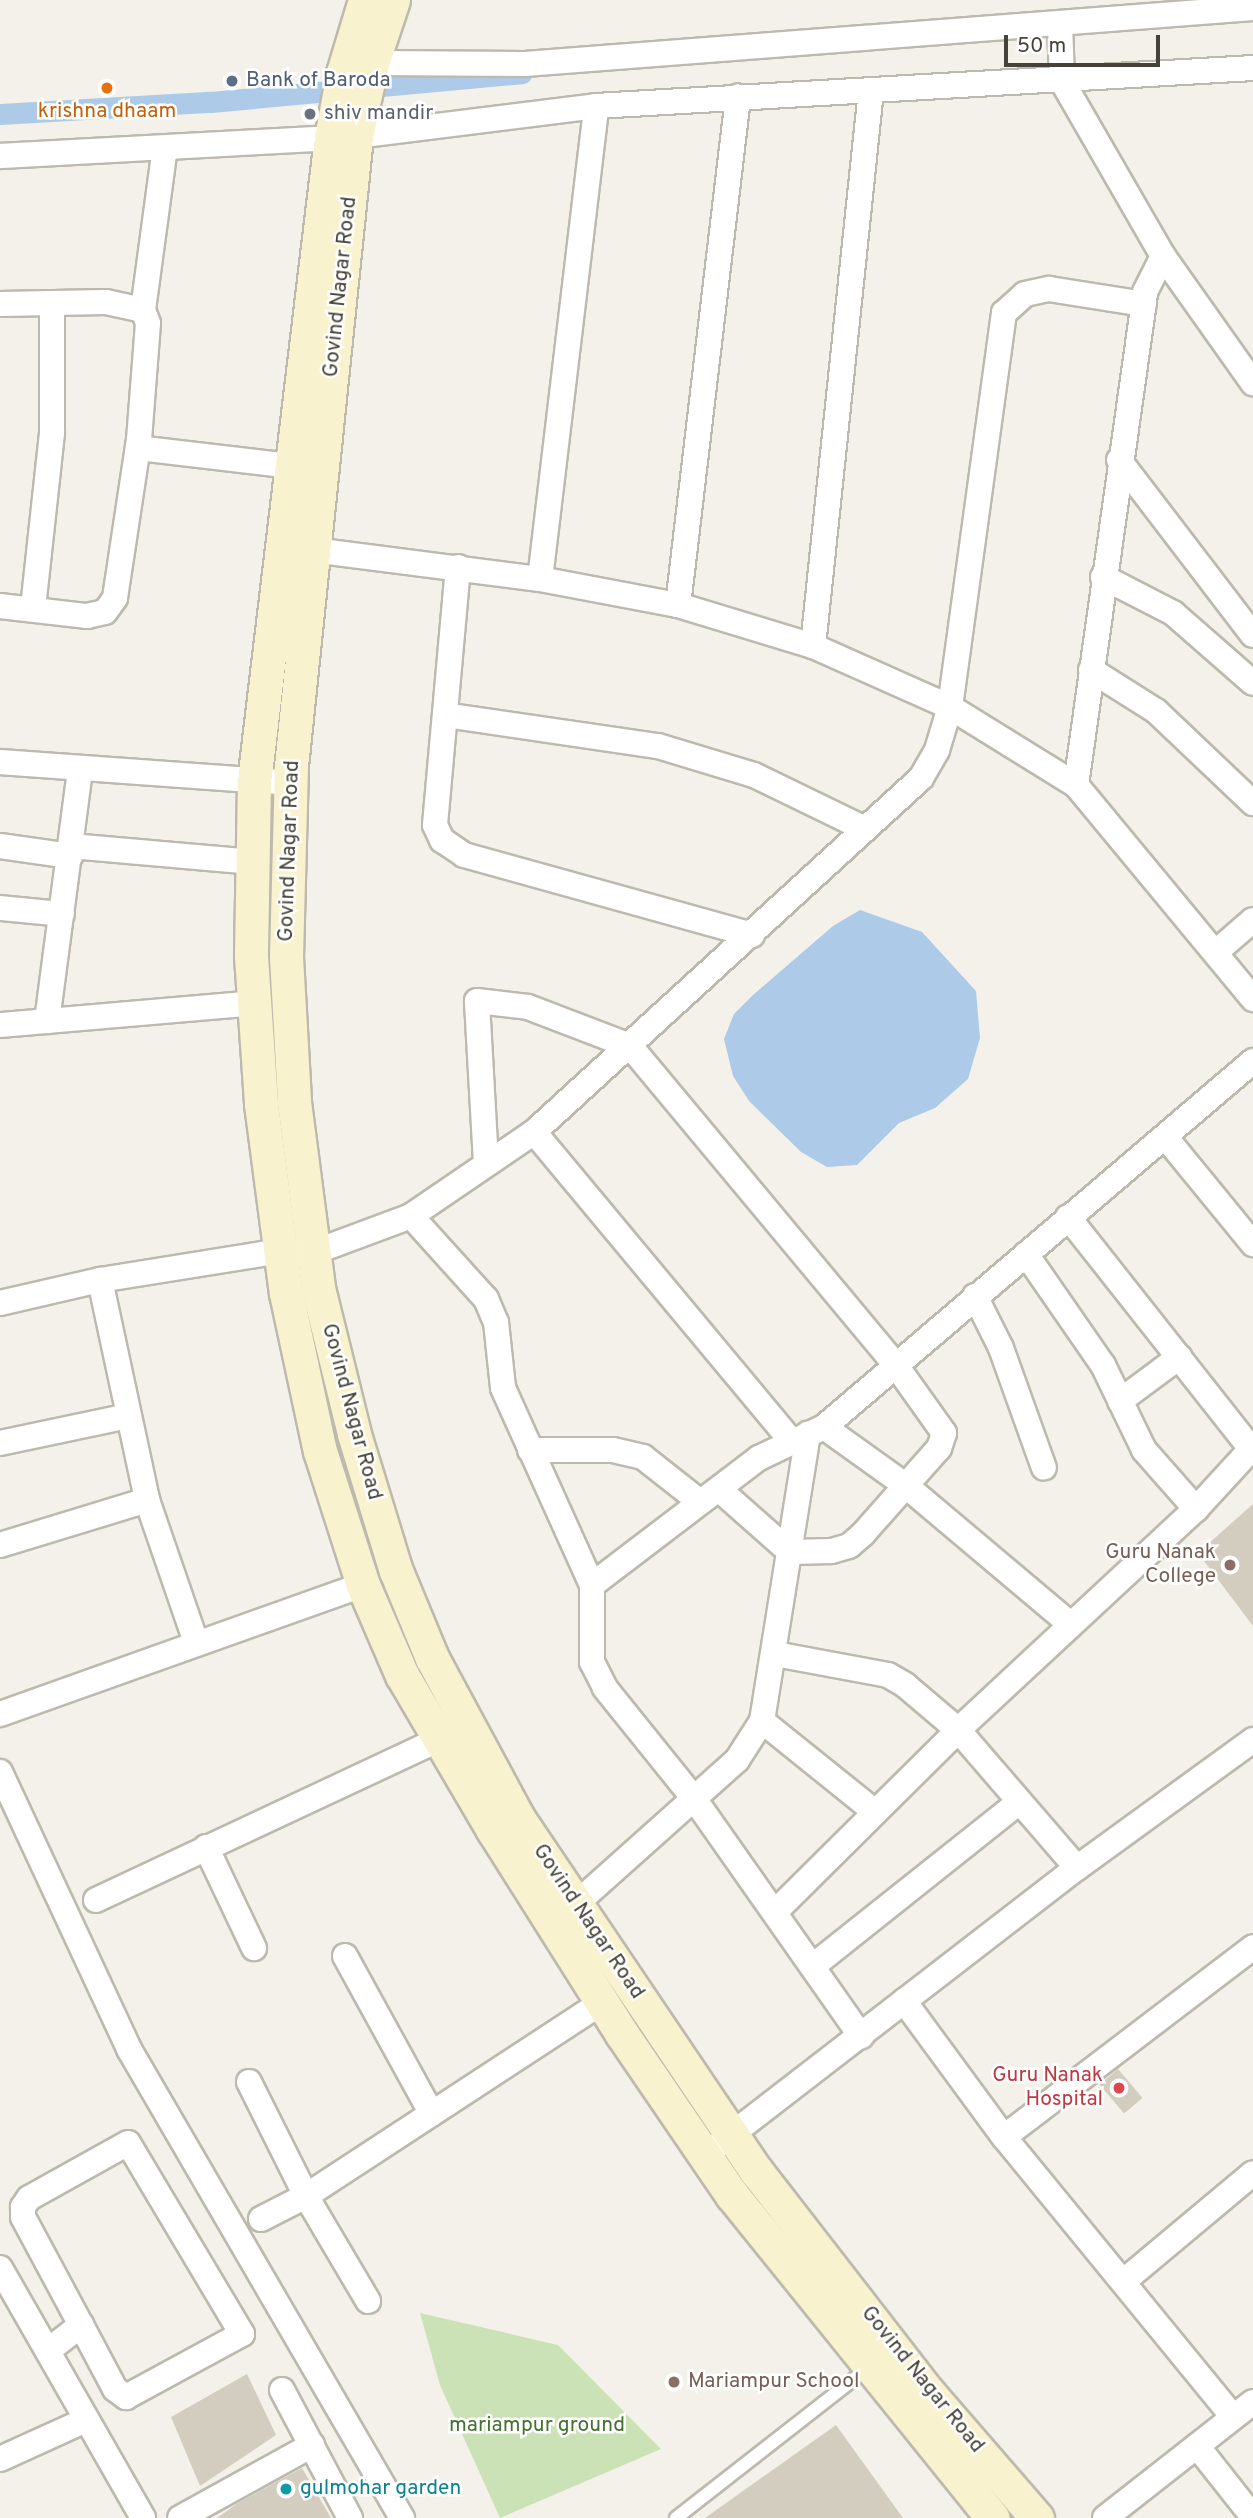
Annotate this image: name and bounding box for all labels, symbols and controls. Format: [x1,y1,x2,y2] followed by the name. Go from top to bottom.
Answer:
[1008,21,1164,65] scale bar
[1017,33,1066,60] text: 50 m
[246,68,390,94] place label: Bank of Baroda
[224,73,240,89] marker: Bank of Baroda
[99,80,115,96] marker: krishna dhaam
[38,99,176,125] place label: krishna dhaam
[324,101,433,127] place label: shiv mandir
[302,106,318,122] marker: shiv mandir
[319,195,363,379] street label: Govind Nagar Road
[274,760,306,942] street label: Govind Nagar Road
[315,1321,387,1503] street label: Govind Nagar Road
[1105,1540,1216,1590] place label: Guru Nanak College
[1222,1557,1238,1573] marker: Guru Nanak College
[527,1840,649,2004] street label: Govind Nagar Road
[992,2063,1103,2113] place label: Guru Nanak Hospital
[1109,2078,1129,2098] marker: Guru Nanak Hospital
[855,2301,989,2459] street label: Govind Nagar Road
[688,2369,859,2395] place label: Mariampur School
[666,2374,682,2390] marker: Mariampur School
[449,2413,625,2439] park label: mariampur ground
[300,2476,461,2502] place label: gulmohar garden
[278,2481,294,2497] marker: gulmohar garden

